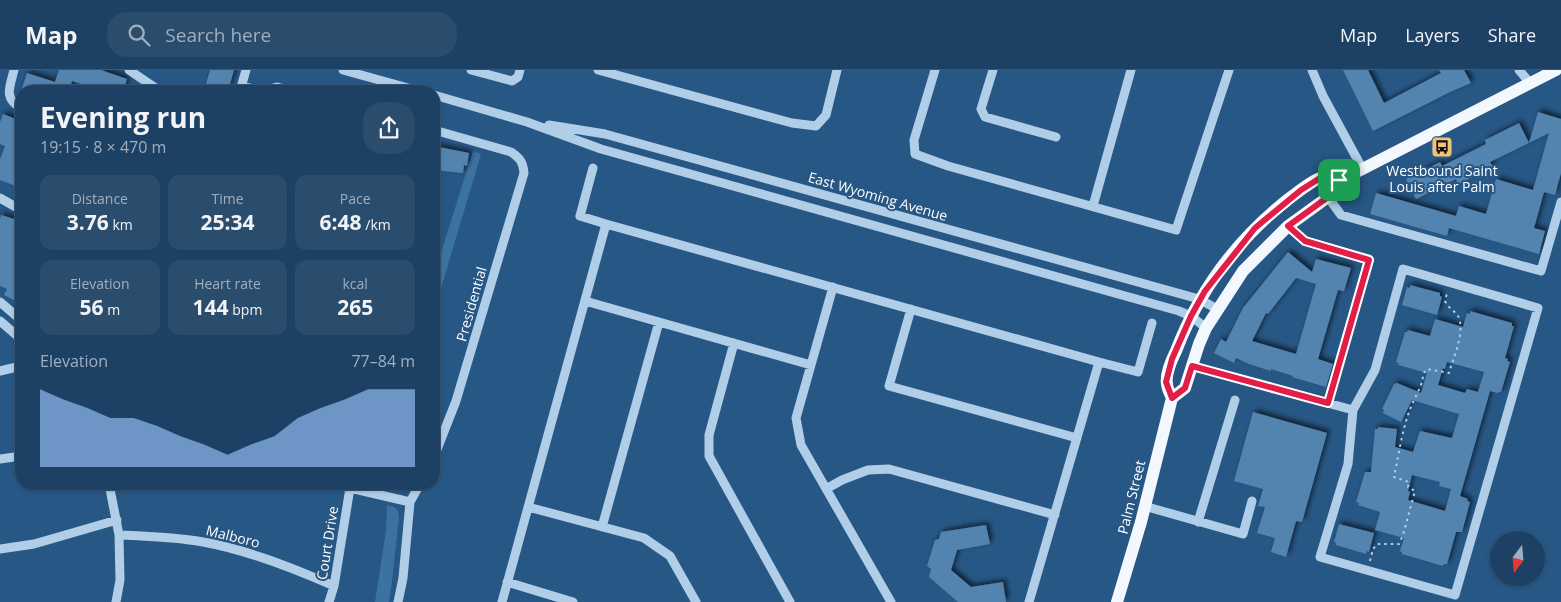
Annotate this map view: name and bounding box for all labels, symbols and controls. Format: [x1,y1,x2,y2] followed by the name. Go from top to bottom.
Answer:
[107,12,457,57] search box
[25,18,77,51] text: Map
[125,21,153,49] icon: search
[165,22,271,48] text: Search here
[1340,23,1377,47] text: Map
[1405,23,1460,47] text: Layers
[1488,23,1536,47] text: Share
[40,98,206,136] text: Evening run
[363,102,415,154] button: share
[1430,135,1454,159] bus stop icon: Westbound Saint Louis after Palm
[40,136,166,158] text: 19:15 · 8 × 470 m
[1318,159,1360,201] pin
[1386,161,1498,196] place label: Westbound Saint Louis after Palm
[1325,166,1353,194] icon: arrive
[806,167,950,225] street label: East Wyoming Avenue
[72,189,128,208] text: Distance
[211,189,244,208] text: Time
[340,189,371,208] text: Pace
[67,208,109,236] text: 3.76
[200,208,255,236] text: 25:34
[320,208,362,236] text: 6:48
[109,215,133,234] text: km
[362,215,391,234] text: /km
[451,264,491,344] street label: Presidential
[70,274,130,293] text: Elevation
[194,274,261,293] text: Heart rate
[342,274,368,293] text: kcal
[80,293,104,321] text: 56
[193,293,229,321] text: 144
[337,293,373,321] text: 265
[104,300,120,319] text: m
[229,300,262,319] text: bpm
[40,350,108,372] text: Elevation
[351,350,415,372] text: 77–84 m
[1113,458,1149,536] street label: Palm Street
[312,505,342,581] street label: Court Drive
[204,520,262,552] street label: Malboro
[1490,531,1545,586] north arrow
[1490,531,1545,586] map controls

